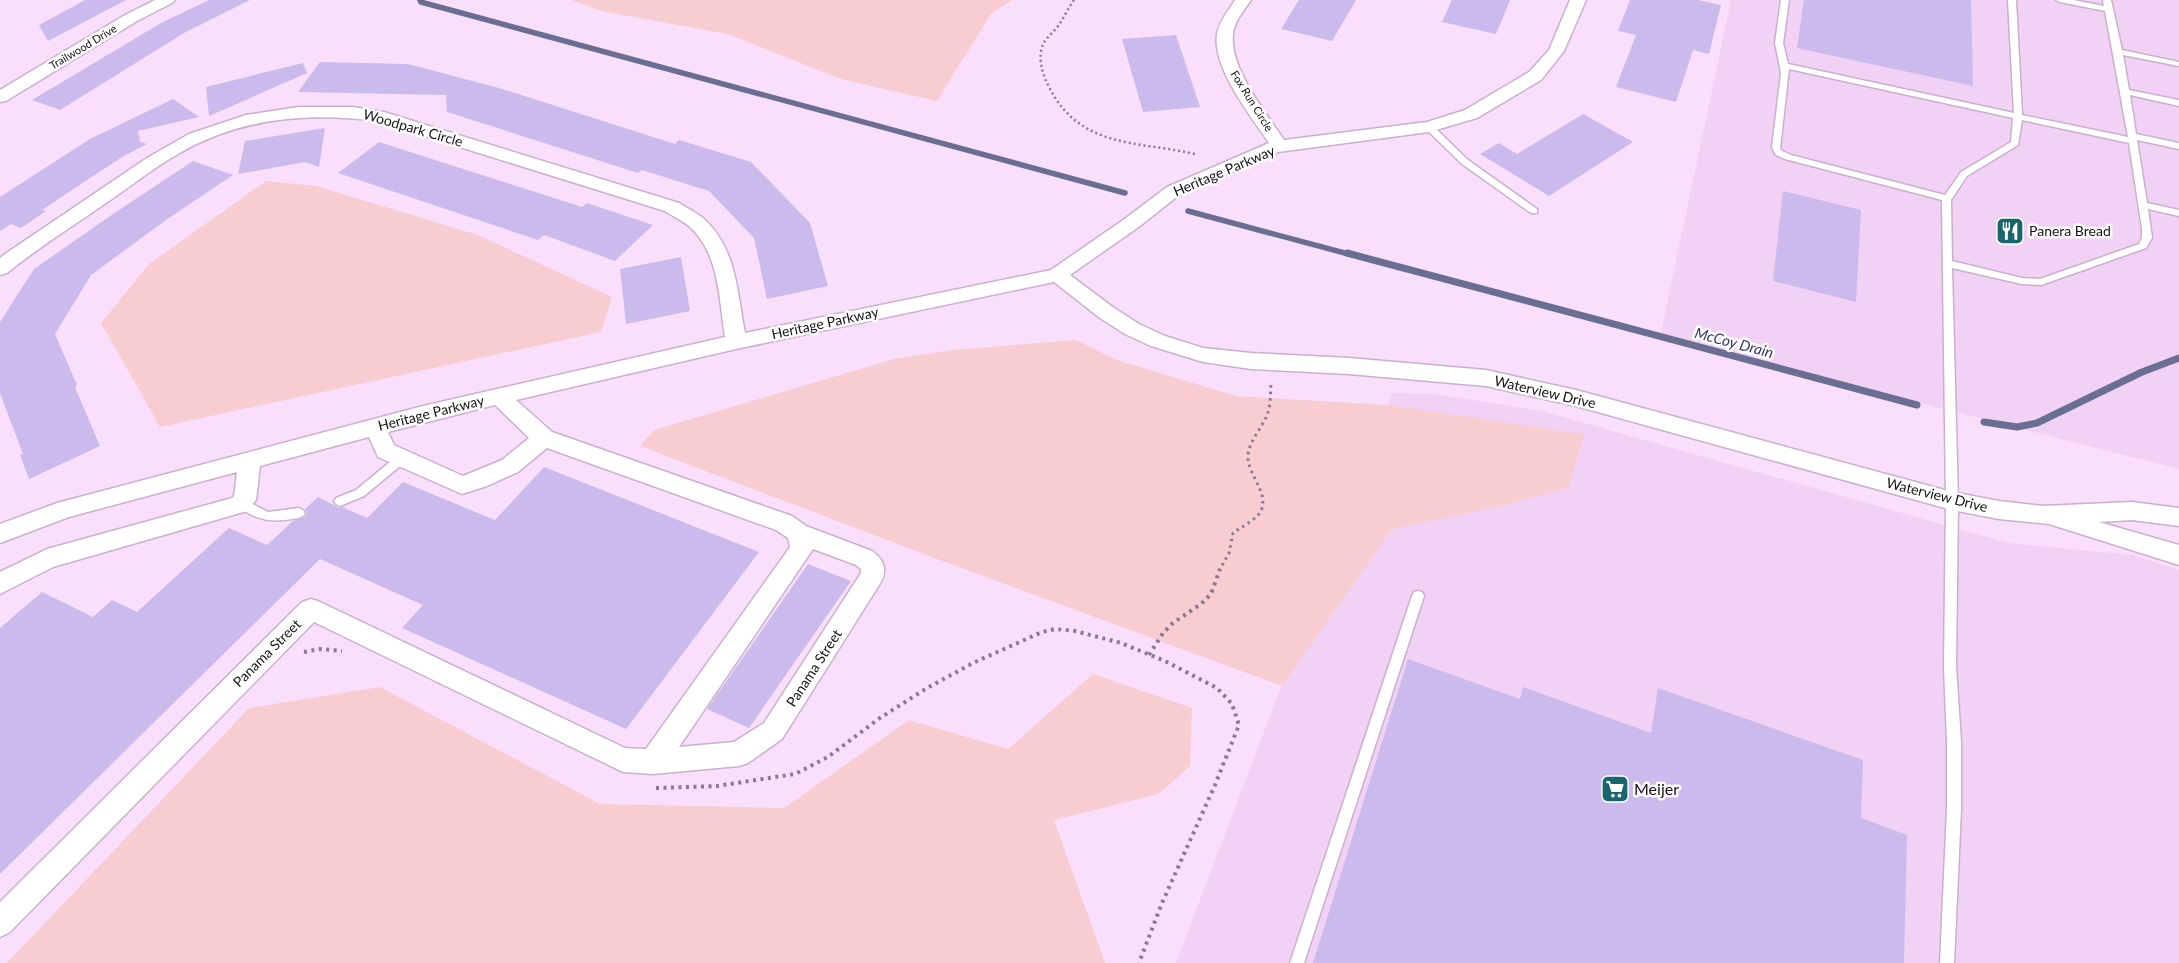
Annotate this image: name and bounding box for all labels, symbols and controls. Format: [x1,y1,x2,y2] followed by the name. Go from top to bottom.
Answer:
[47,21,119,72] street label: Trailwood Drive
[1229,68,1276,134] street label: Fox Run Circle
[361,105,465,150] street label: Woodpark Circle
[1170,141,1278,200] street label: Heritage Parkway
[1995,216,2025,246] restaurant icon: Panera Bread
[2029,222,2111,239] place label: Panera Bread
[770,303,881,342] street label: Heritage Parkway
[1693,323,1776,361] water label: McCoy Drain
[1493,372,1598,411] street label: Waterview Drive
[376,391,486,434] street label: Heritage Parkway
[1885,474,1989,515] street label: Waterview Drive
[229,615,304,690] street label: Panama Street
[782,626,845,710] street label: Panama Street
[1600,774,1630,804] supermarket icon: Meijer
[1634,779,1679,798] place label: Meijer

